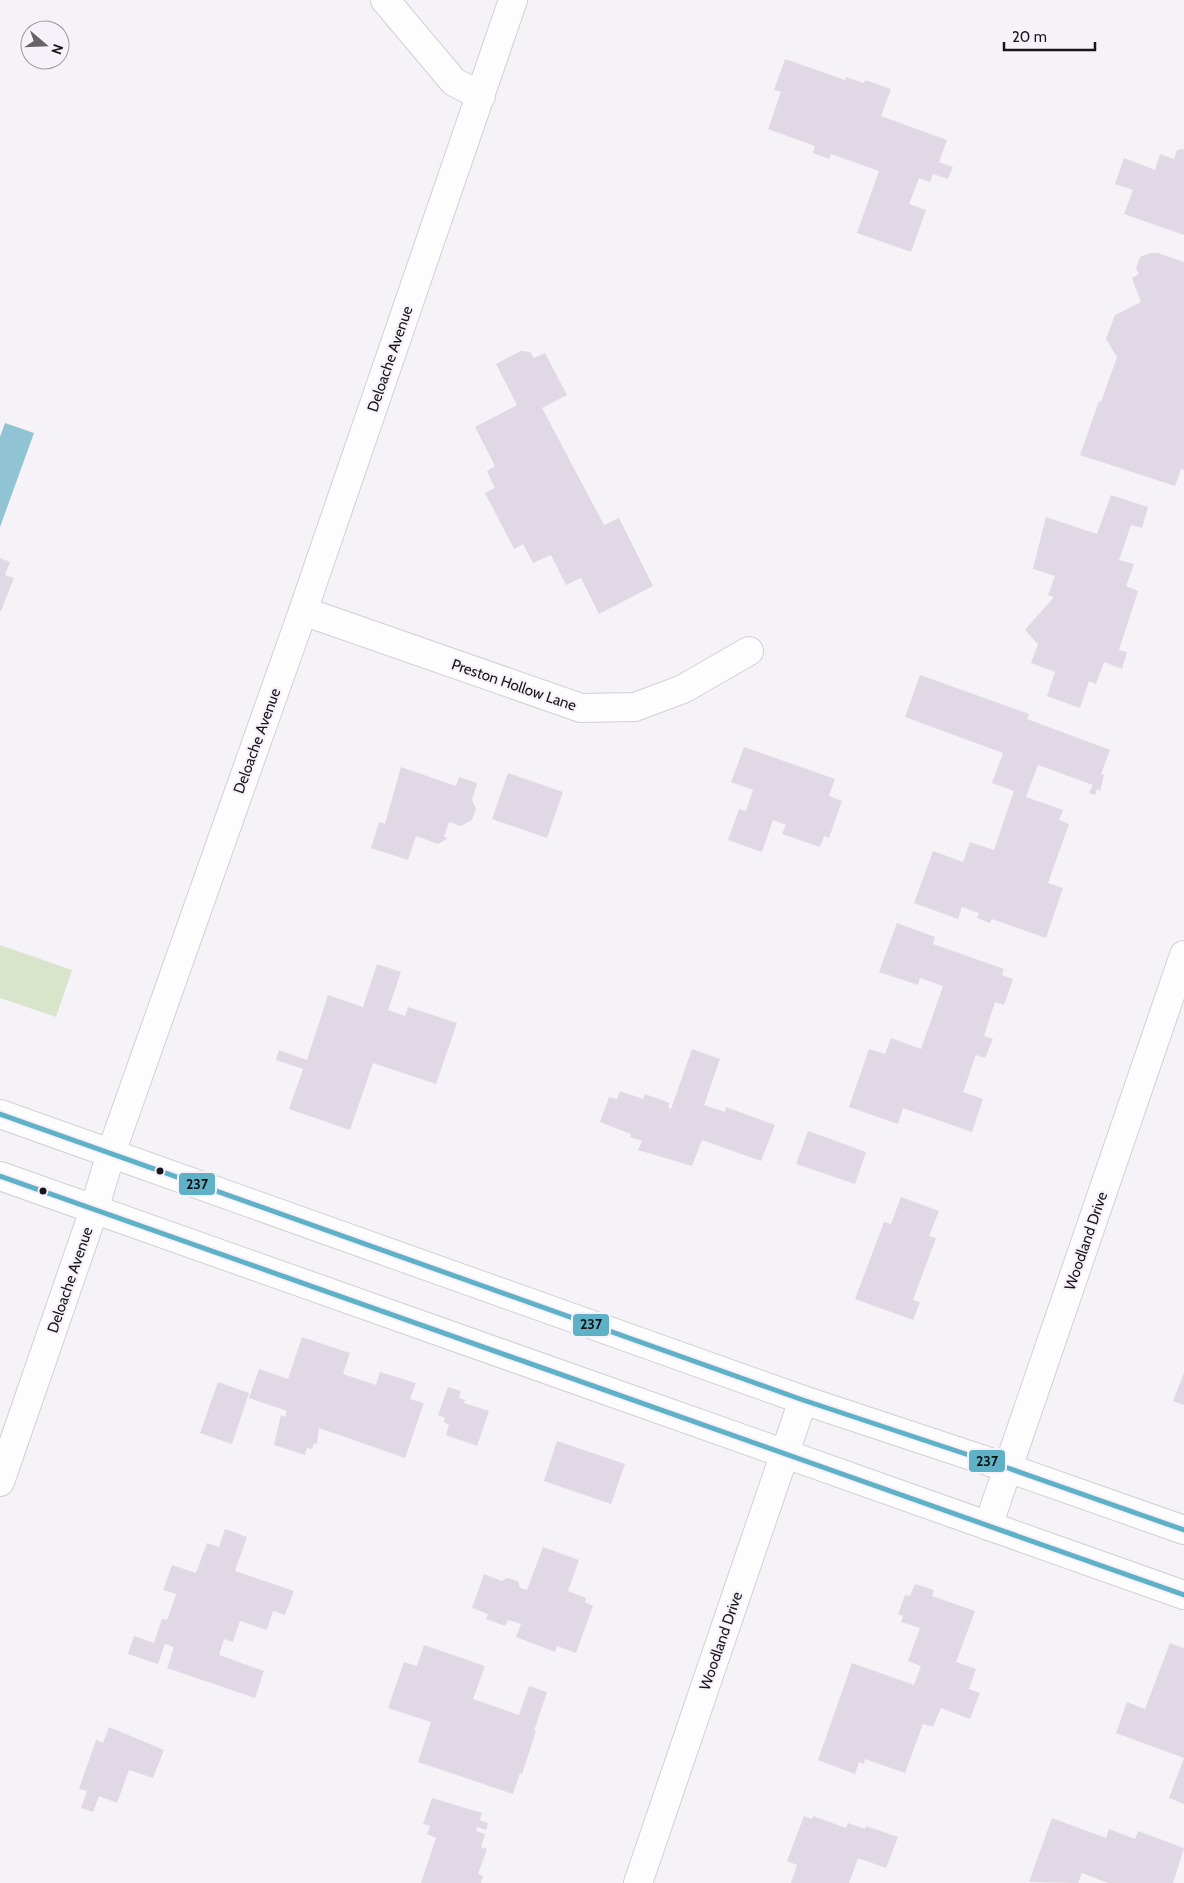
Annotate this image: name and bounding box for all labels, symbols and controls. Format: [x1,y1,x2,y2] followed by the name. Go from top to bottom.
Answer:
[20,20,70,70] north arrow
[1004,20,1095,52] scale bar
[1012,28,1047,46] text: 20 m
[47,42,67,57] text: N
[363,303,417,414] street label: Deloache Avenue
[449,655,579,715] street label: Preston Hollow Lane
[230,685,285,796] street label: Deloache Avenue
[155,1166,165,1176] unlabelled marker
[178,1172,216,1196] line badge: 237
[186,1175,209,1193] text: 237
[38,1186,48,1196] unlabelled marker
[1061,1189,1111,1293] street label: Woodland Drive
[43,1224,97,1335] street label: Deloache Avenue
[572,1313,610,1337] line badge: 237
[580,1315,603,1333] text: 237
[968,1449,1006,1473] line badge: 237
[976,1452,999,1470] text: 237
[696,1589,746,1693] street label: Woodland Drive

